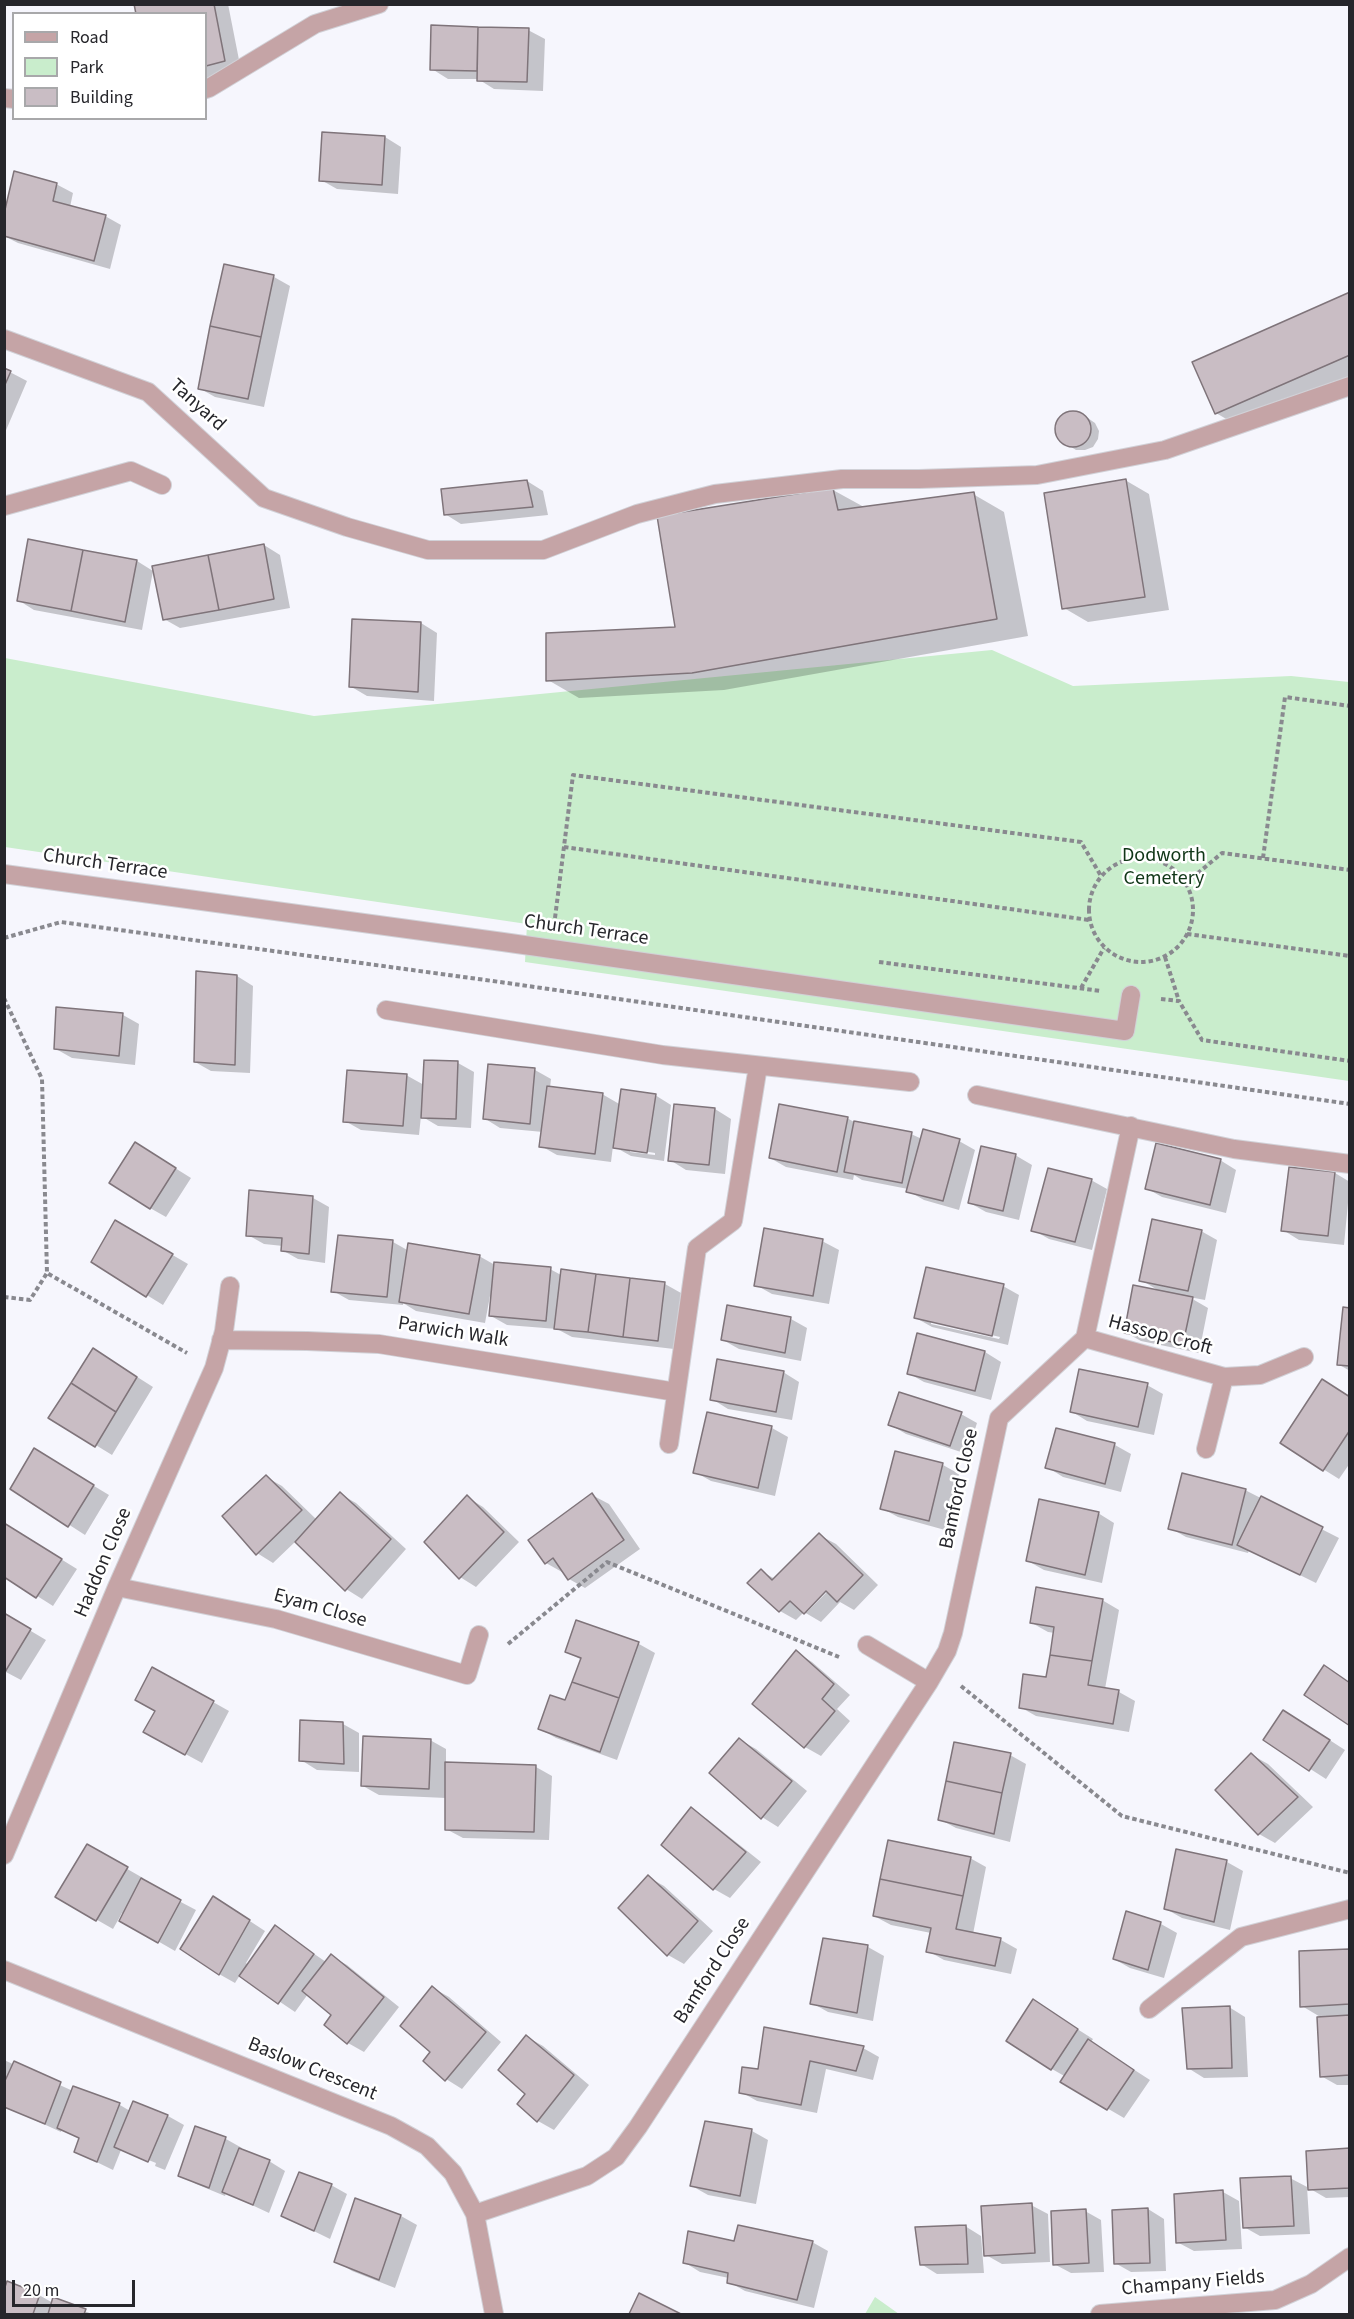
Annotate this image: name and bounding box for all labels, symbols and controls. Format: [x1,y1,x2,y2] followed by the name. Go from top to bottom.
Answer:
[12,12,207,120] legend
[70,25,109,50] text: Road
[70,55,104,80] text: Park
[70,85,133,110] text: Building
[164,375,230,437] street label: Tanyard
[41,844,169,886] street label: Church Terrace
[1122,845,1206,892] park label: Dodworth Cemetery
[522,910,650,952] street label: Church Terrace
[1105,1311,1215,1361] street label: Hassop Croft
[396,1312,510,1354] street label: Parwich Walk
[936,1427,984,1551] street label: Bamford Close
[70,1505,138,1621] street label: Haddon Close
[271,1584,369,1634] street label: Eyam Close
[670,1913,756,2029] street label: Bamford Close
[244,2033,380,2107] street label: Baslow Crescent
[1121,2266,1265,2302] street label: Champany Fields
[15,2268,138,2306] scale bar
[23,2278,59,2303] text: 20 m

